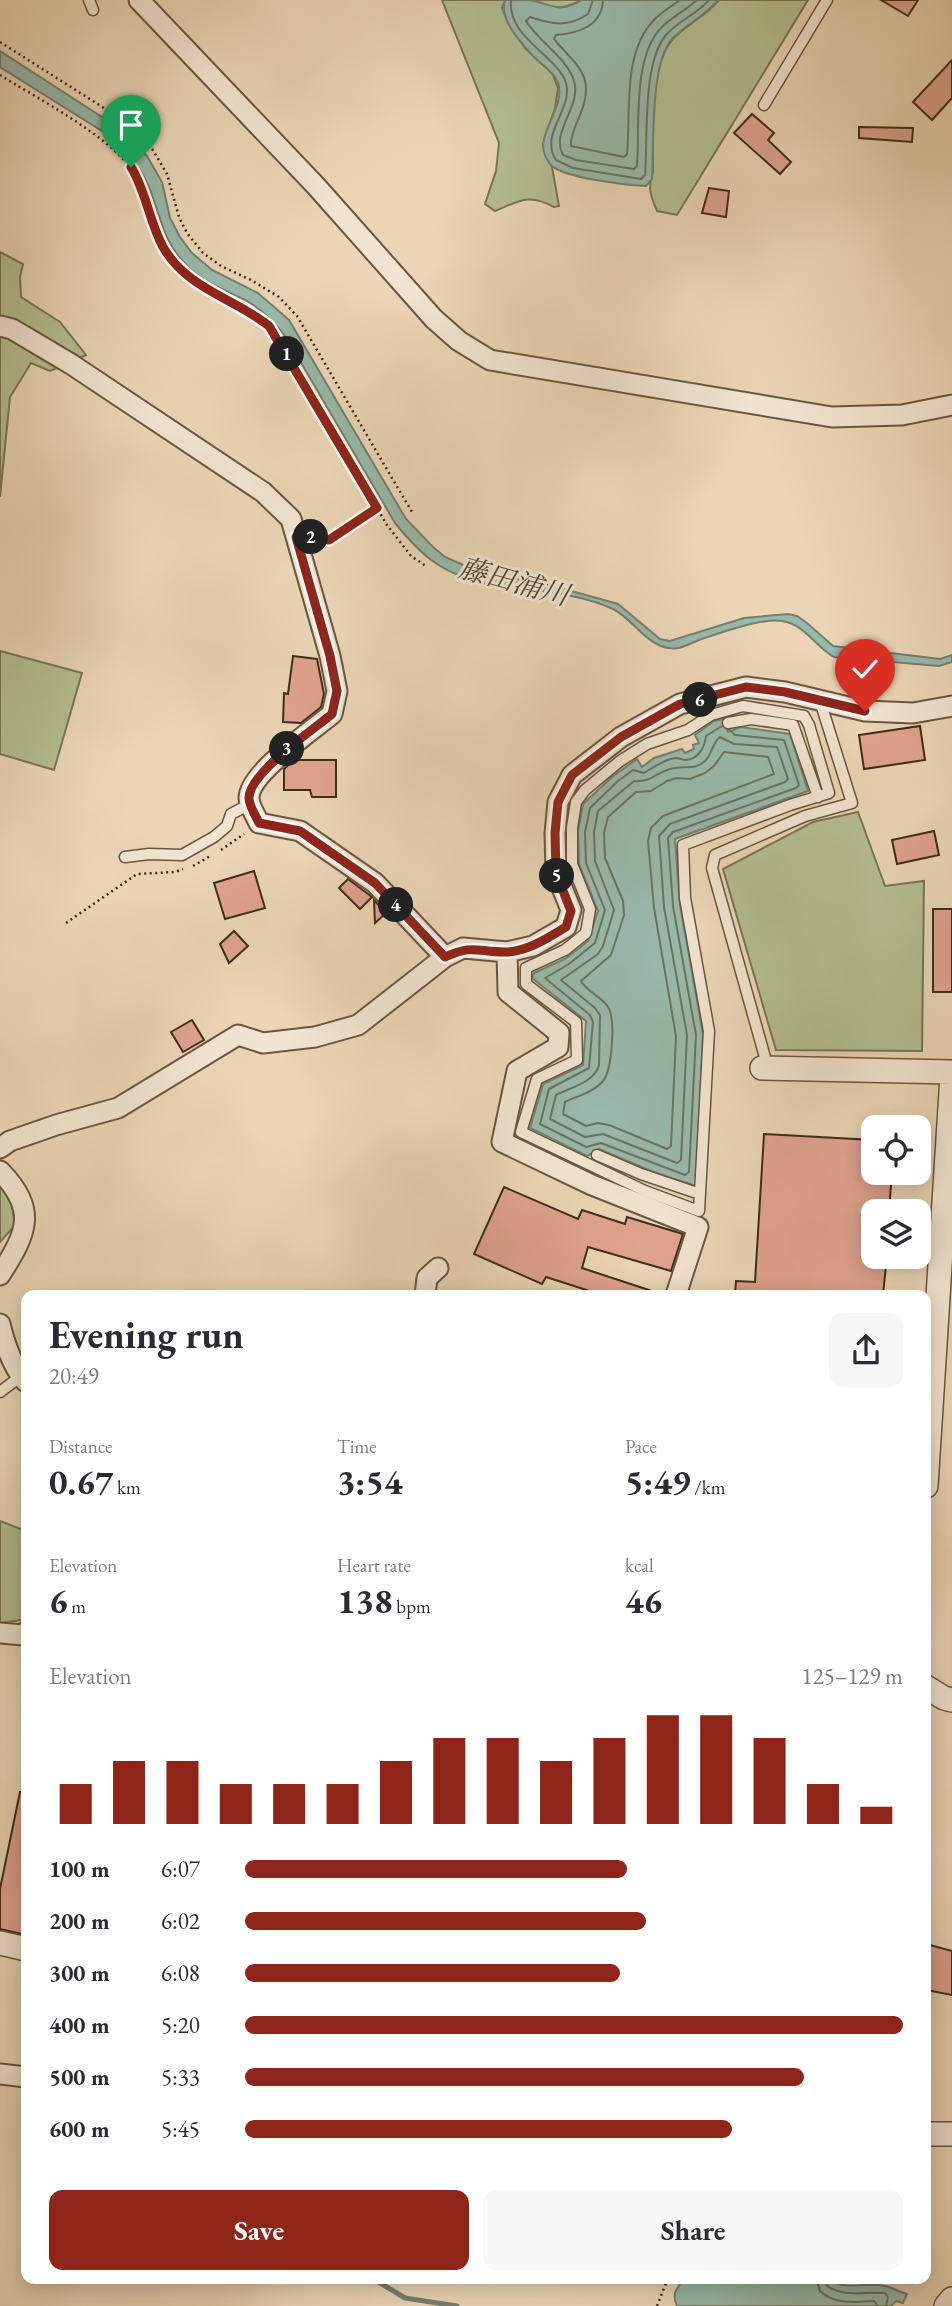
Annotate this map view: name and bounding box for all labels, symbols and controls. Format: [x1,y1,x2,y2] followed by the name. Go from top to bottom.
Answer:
[101,95,161,167] pin
[112,106,150,144] icon: arrive
[270,336,304,372] pin: 1
[281,341,292,366] text: 1
[294,520,328,554] pin: 2
[305,524,316,549] text: 2
[455,549,576,614] water label: 藤田浦川
[835,639,895,711] pin
[846,650,884,688] icon: check
[682,682,718,718] pin: 6
[694,687,705,712] text: 6
[270,732,304,766] pin: 3
[281,736,292,761] text: 3
[540,858,574,894] pin: 5
[551,863,562,888] text: 5
[378,888,414,922] pin: 4
[390,892,401,917] text: 4
[861,1115,931,1269] map controls
[861,1115,931,1185] button: locate
[861,1199,931,1269] button: layers
[49,1310,244,1359] text: Evening run
[829,1313,903,1387] button: share
[49,1361,99,1391] text: 20:49
[49,1434,112,1459] text: Distance
[337,1434,377,1459] text: Time
[625,1434,657,1459] text: Pace
[49,1459,113,1504] text: 0.67
[337,1459,402,1504] text: 3:54
[625,1459,690,1504] text: 5:49
[113,1475,141,1500] text: km
[690,1475,726,1500] text: /km
[49,1553,117,1578] text: Elevation
[337,1553,411,1578] text: Heart rate
[625,1553,654,1578] text: kcal
[49,1578,68,1623] text: 6
[337,1578,393,1623] text: 138
[625,1578,662,1623] text: 46
[68,1594,86,1619] text: m
[393,1594,431,1619] text: bpm
[49,1661,132,1691] text: Elevation
[802,1661,903,1691] text: 125–129 m
[49,1854,110,1884] text: 100 m
[161,1854,200,1884] text: 6:07
[49,1906,110,1936] text: 200 m
[161,1906,200,1936] text: 6:02
[49,1958,110,1988] text: 300 m
[161,1958,200,1988] text: 6:08
[49,2010,110,2040] text: 400 m
[161,2010,200,2040] text: 5:20
[49,2062,110,2092] text: 500 m
[161,2062,200,2092] text: 5:33
[49,2114,110,2144] text: 600 m
[161,2114,200,2144] text: 5:45
[49,2190,469,2270] button: Save
[483,2190,903,2270] button: Share

